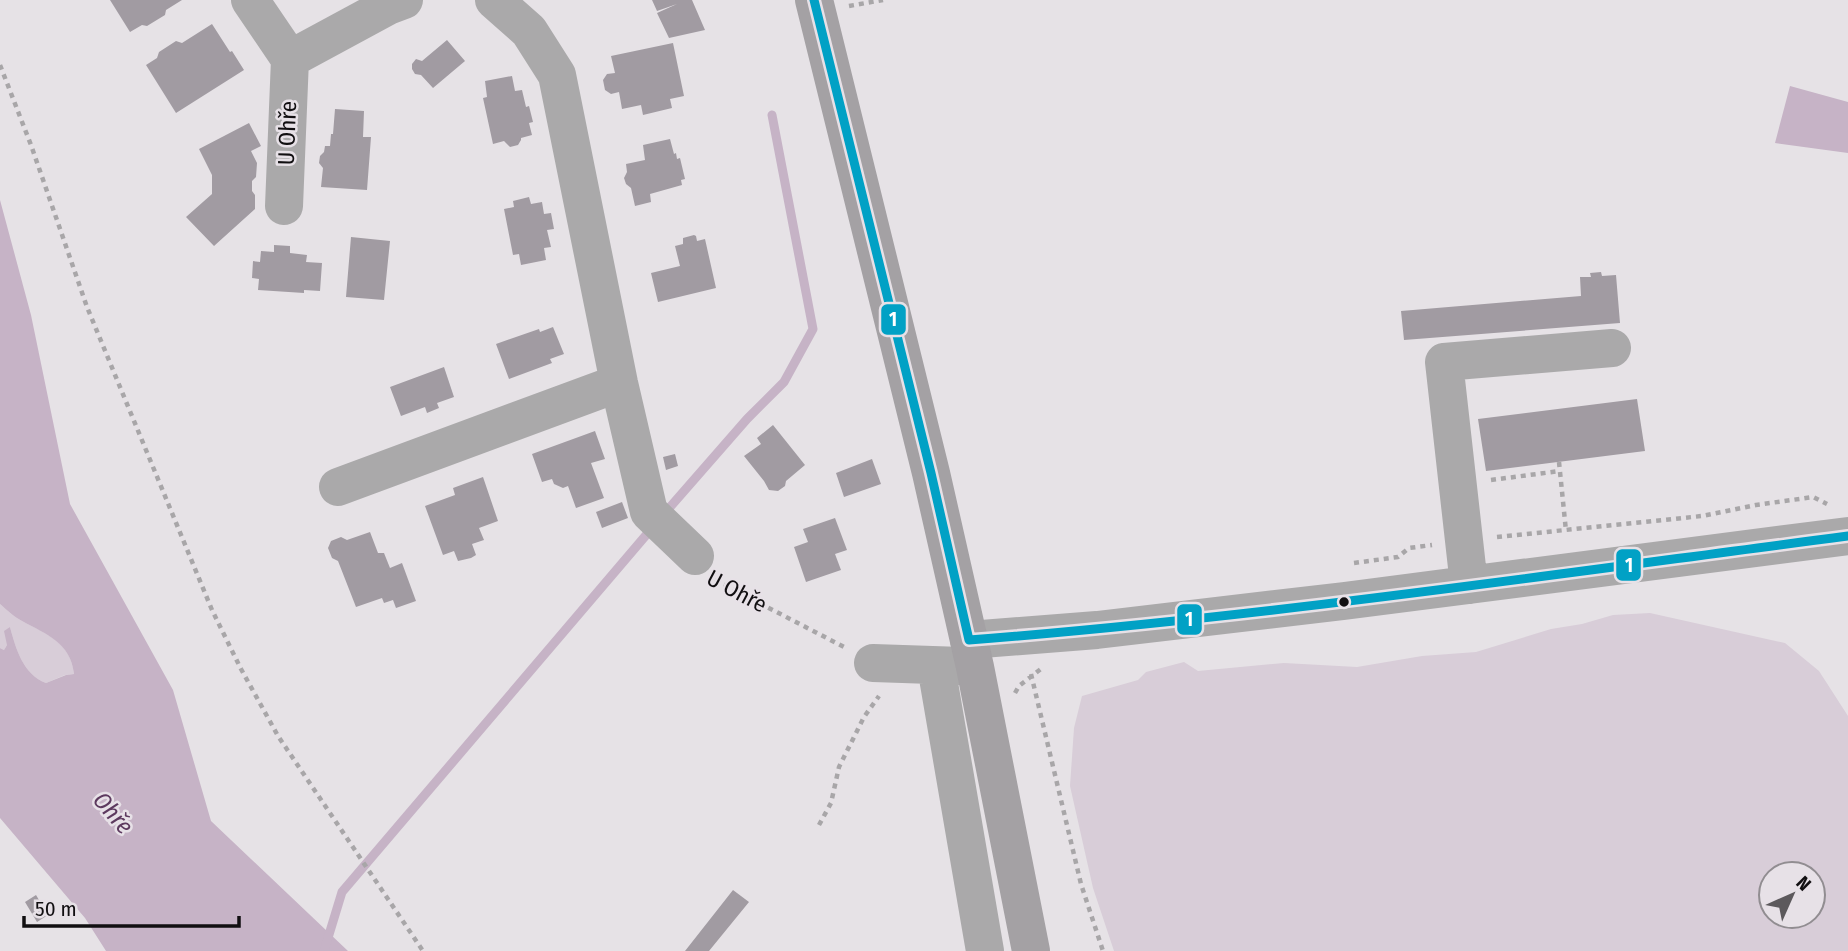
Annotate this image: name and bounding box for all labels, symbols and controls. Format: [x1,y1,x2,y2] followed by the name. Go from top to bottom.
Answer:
[272,100,302,166] street label: U Ohře
[880,303,907,336] line badge: 1
[889,308,897,331] text: 1
[1615,548,1642,582] line badge: 1
[1625,554,1633,577] text: 1
[702,564,772,618] street label: U Ohře
[1337,595,1351,609] unlabelled marker
[1176,603,1203,636] line badge: 1
[1185,608,1193,631] text: 1
[87,786,139,840] water label: Ohře
[1757,860,1827,930] north arrow
[1792,871,1816,895] text: N
[24,884,240,928] scale bar
[35,896,77,922] text: 50 m

